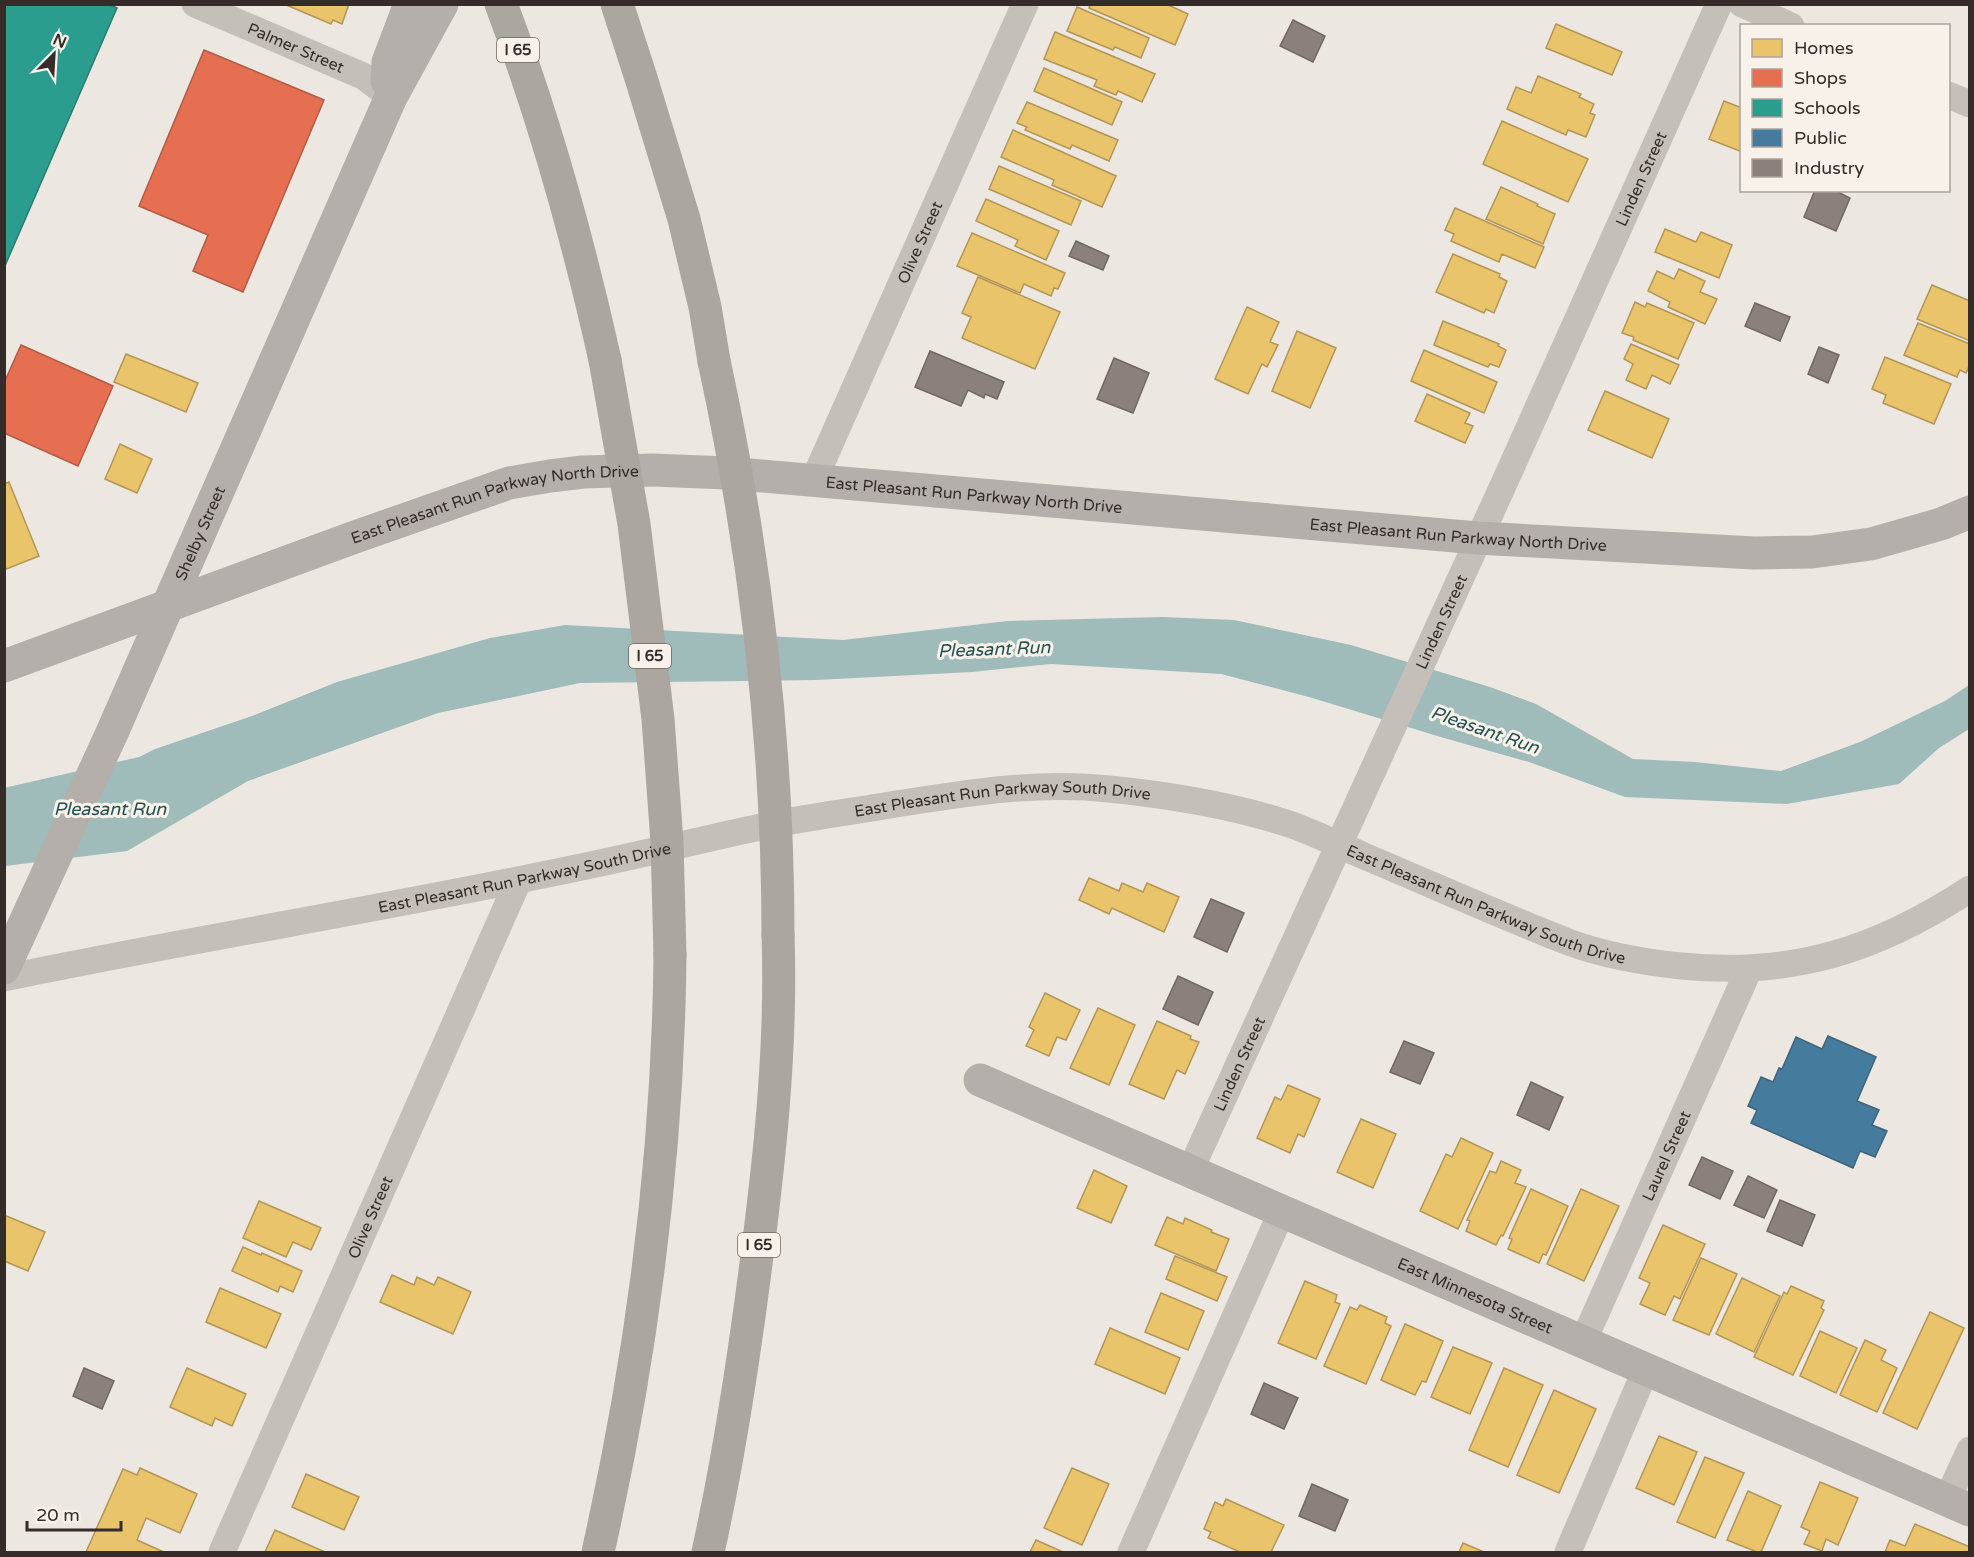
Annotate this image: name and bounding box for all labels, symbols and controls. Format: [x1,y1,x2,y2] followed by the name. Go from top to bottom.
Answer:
[244,19,347,78] street label: Palmer Street
[24,24,84,84] north arrow
[1740,24,1950,192] legend
[50,29,70,53] text: N
[1794,37,1854,59] text: Homes
[497,38,539,62] road number: I 65
[1794,67,1847,89] text: Shops
[1794,97,1861,119] text: Schools
[1794,127,1847,149] text: Public
[1612,128,1672,230] street label: Linden Street
[1794,157,1865,179] text: Industry
[893,198,947,287] street label: Olive Street
[348,461,639,549] street label: East Pleasant Run Parkway North Drive
[825,473,1123,518] street label: East Pleasant Run Parkway North Drive
[171,483,230,584] street label: Shelby Street
[1309,514,1607,556] street label: East Pleasant Run Parkway North Drive
[1412,572,1472,672] street label: Linden Street
[937,636,1052,662] water label: Pleasant Run
[629,644,671,668] road number: I 65
[1428,701,1543,759] water label: Pleasant Run
[853,777,1152,822] street label: East Pleasant Run Parkway South Drive
[54,798,167,820] water label: Pleasant Run
[376,839,673,918] street label: East Pleasant Run Parkway South Drive
[1343,841,1627,969] street label: East Pleasant Run Parkway South Drive
[1210,1014,1270,1115] street label: Linden Street
[1638,1108,1696,1204] street label: Laurel Street
[344,1173,398,1262] street label: Olive Street
[738,1233,780,1257] road number: I 65
[1394,1254,1556,1339] street label: East Minnesota Street
[27,1494,122,1532] scale bar
[36,1504,80,1526] text: 20 m

